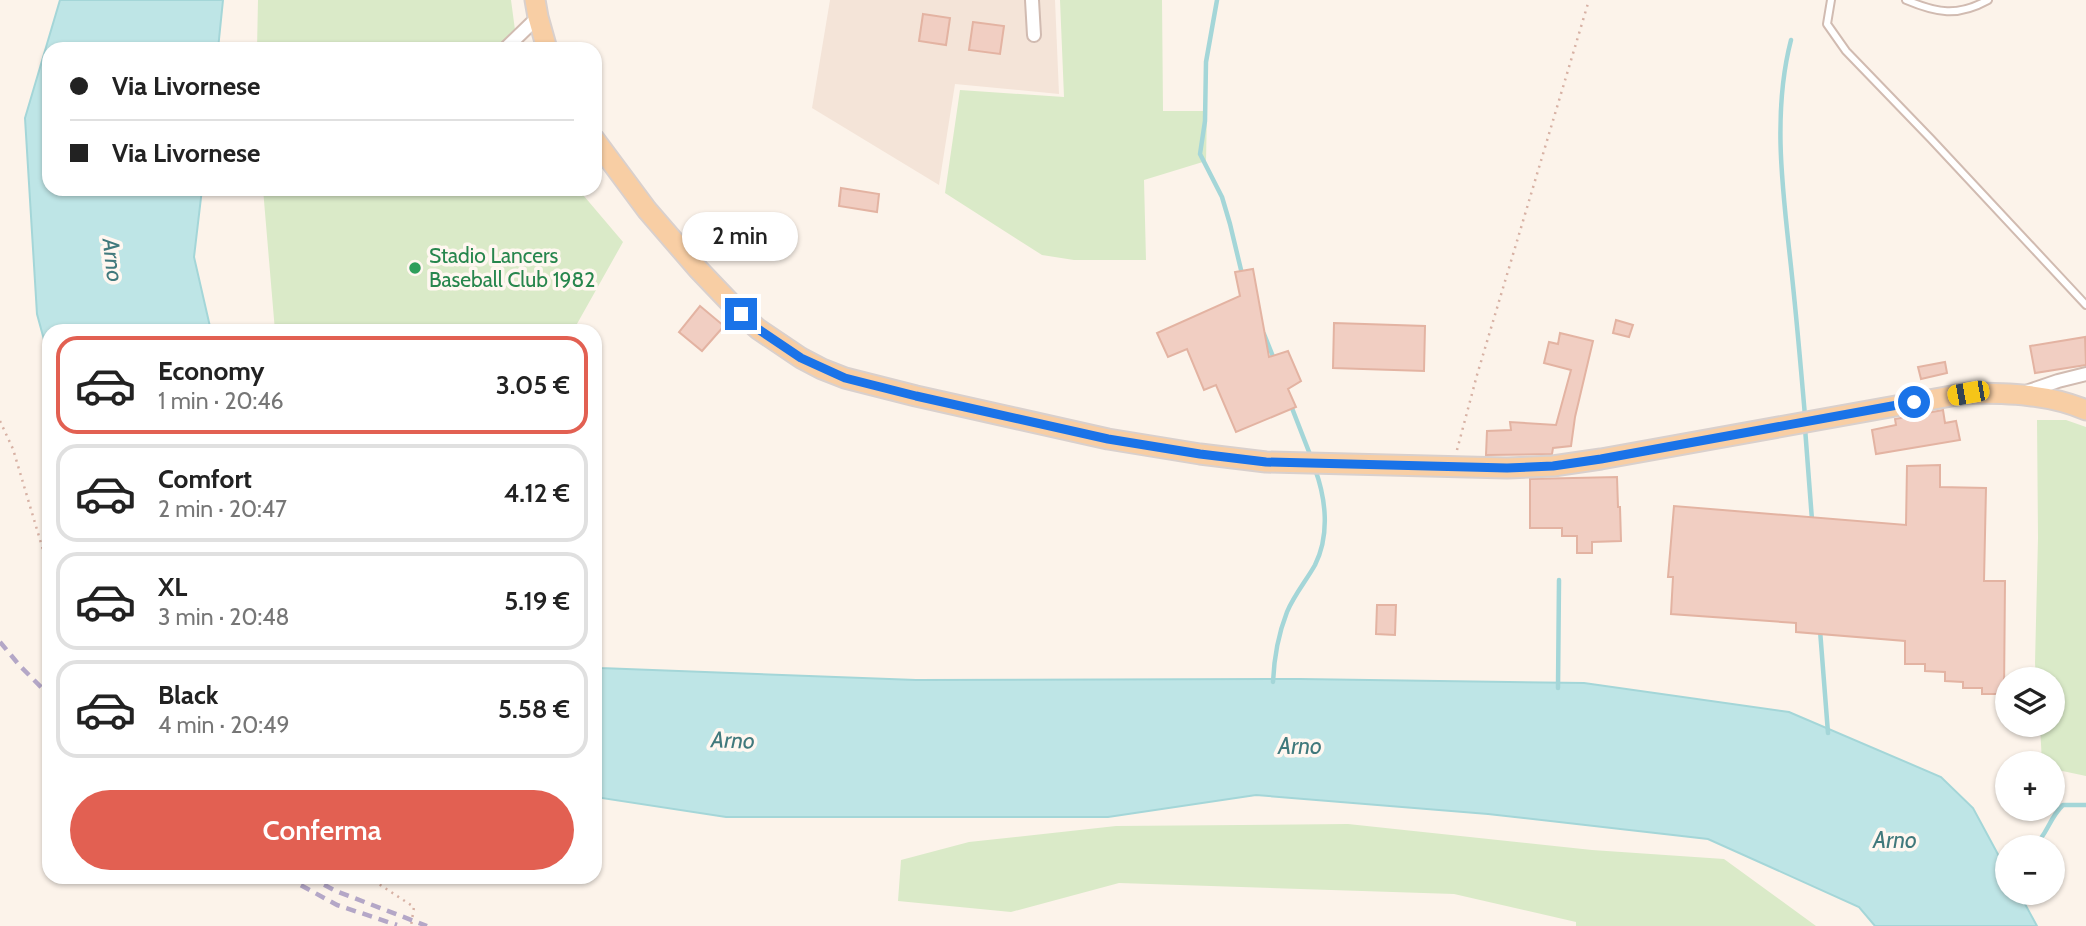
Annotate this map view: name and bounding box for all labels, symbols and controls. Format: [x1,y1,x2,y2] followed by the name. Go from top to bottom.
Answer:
[112,70,260,102] text: Via Livornese
[112,137,260,169] text: Via Livornese
[683,212,799,262] callout: 2 min
[712,222,768,250] text: 2 min
[96,236,130,283] water label: Arno
[429,243,595,292] place label: Stadio Lancers Baseball Club 1982
[407,260,423,276] marker: Stadio Lancers Baseball Club 1982
[725,298,757,330] route end
[74,354,137,417] icon: car
[158,355,264,387] text: Economy
[496,369,570,401] text: 3.05 €
[1946,379,1991,407] car
[1898,386,1930,418] route start
[158,387,284,415] text: 1 min · 20:46
[74,462,137,525] icon: car
[158,463,252,495] text: Comfort
[504,477,570,509] text: 4.12 €
[158,495,287,523] text: 2 min · 20:47
[74,570,137,633] icon: car
[158,571,187,603] text: XL
[504,585,570,617] text: 5.19 €
[158,603,289,631] text: 3 min · 20:48
[1995,667,2065,905] map controls
[1995,667,2065,737] button: layers
[74,678,137,741] icon: car
[158,679,218,711] text: Black
[498,693,570,725] text: 5.58 €
[158,711,289,739] text: 4 min · 20:49
[710,725,755,755] water label: Arno
[1277,732,1322,760] water label: Arno
[1995,751,2065,821] button: +
[70,790,574,870] button: Conferma
[1872,826,1917,854] water label: Arno
[1995,835,2065,905] button: −

